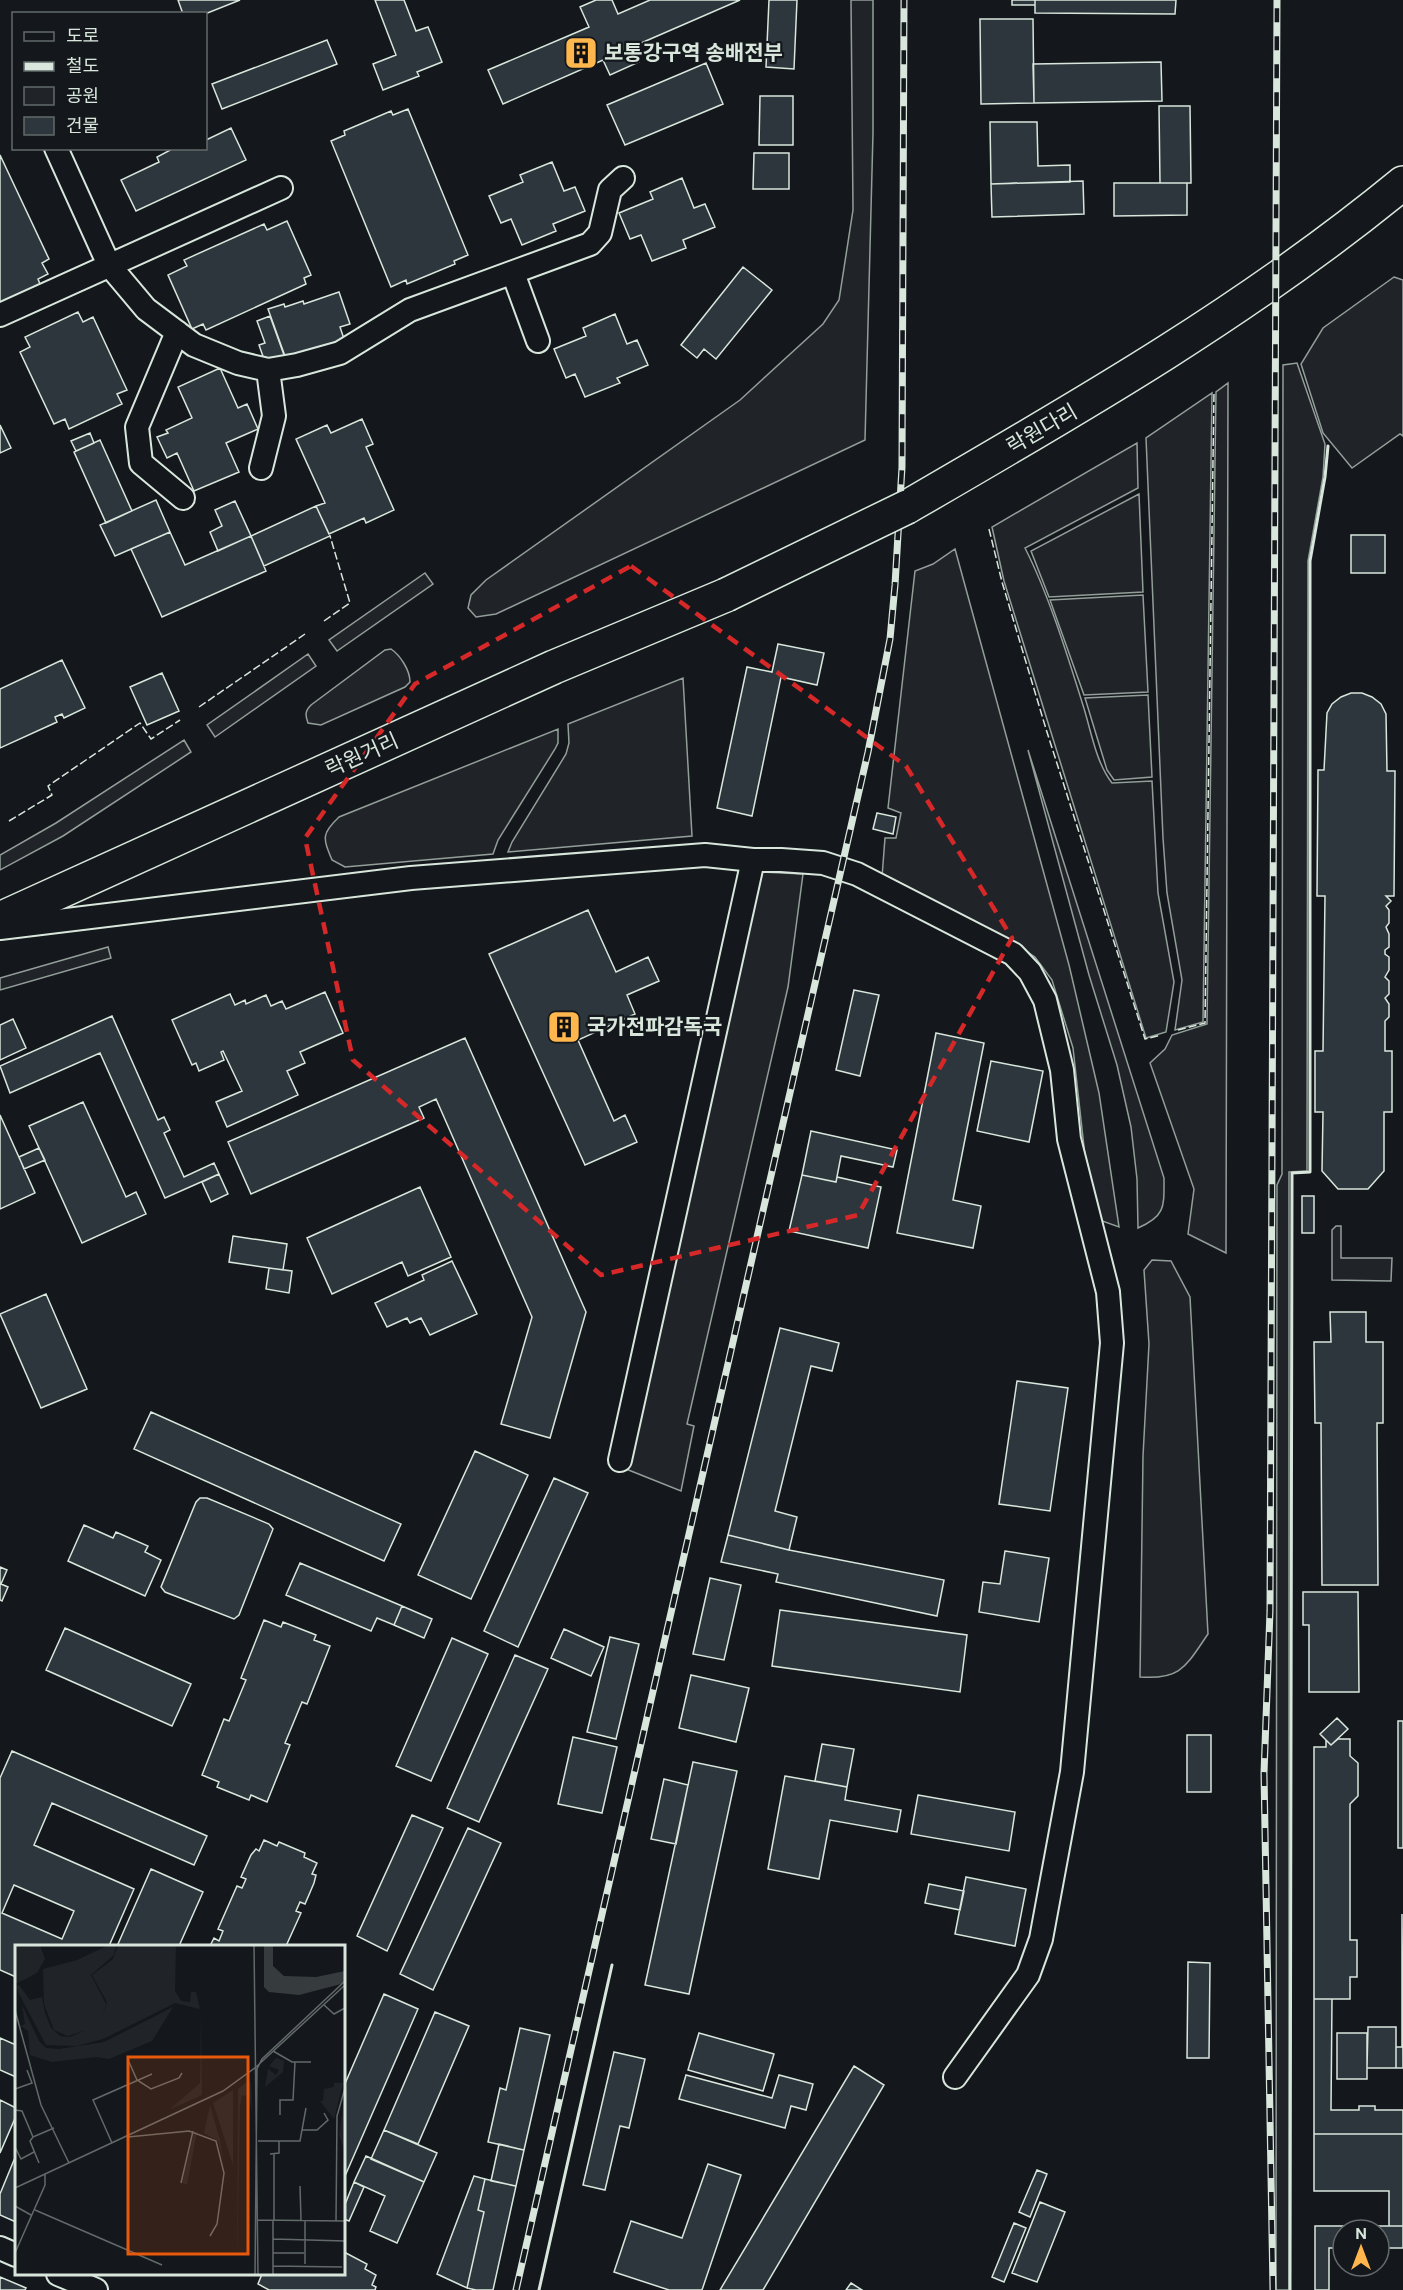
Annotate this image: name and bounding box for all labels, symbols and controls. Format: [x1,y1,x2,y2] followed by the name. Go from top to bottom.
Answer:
[12,12,207,150] legend
[66,24,99,48] text: 도로
[563,35,599,71] building icon: 보통강구역 송배전부
[604,39,783,67] place label: 보통강구역 송배전부
[66,54,99,78] text: 철도
[66,84,99,108] text: 공원
[66,114,99,138] text: 건물
[1002,398,1082,460] street label: 락원다리
[321,726,403,784] street label: 락원거리
[546,1009,582,1045] building icon: 국가전파감독국
[587,1013,722,1041] place label: 국가전파감독국
[15,1945,345,2275] inset map
[1331,2218,1391,2278] north arrow
[1355,2223,1367,2244] text: N

